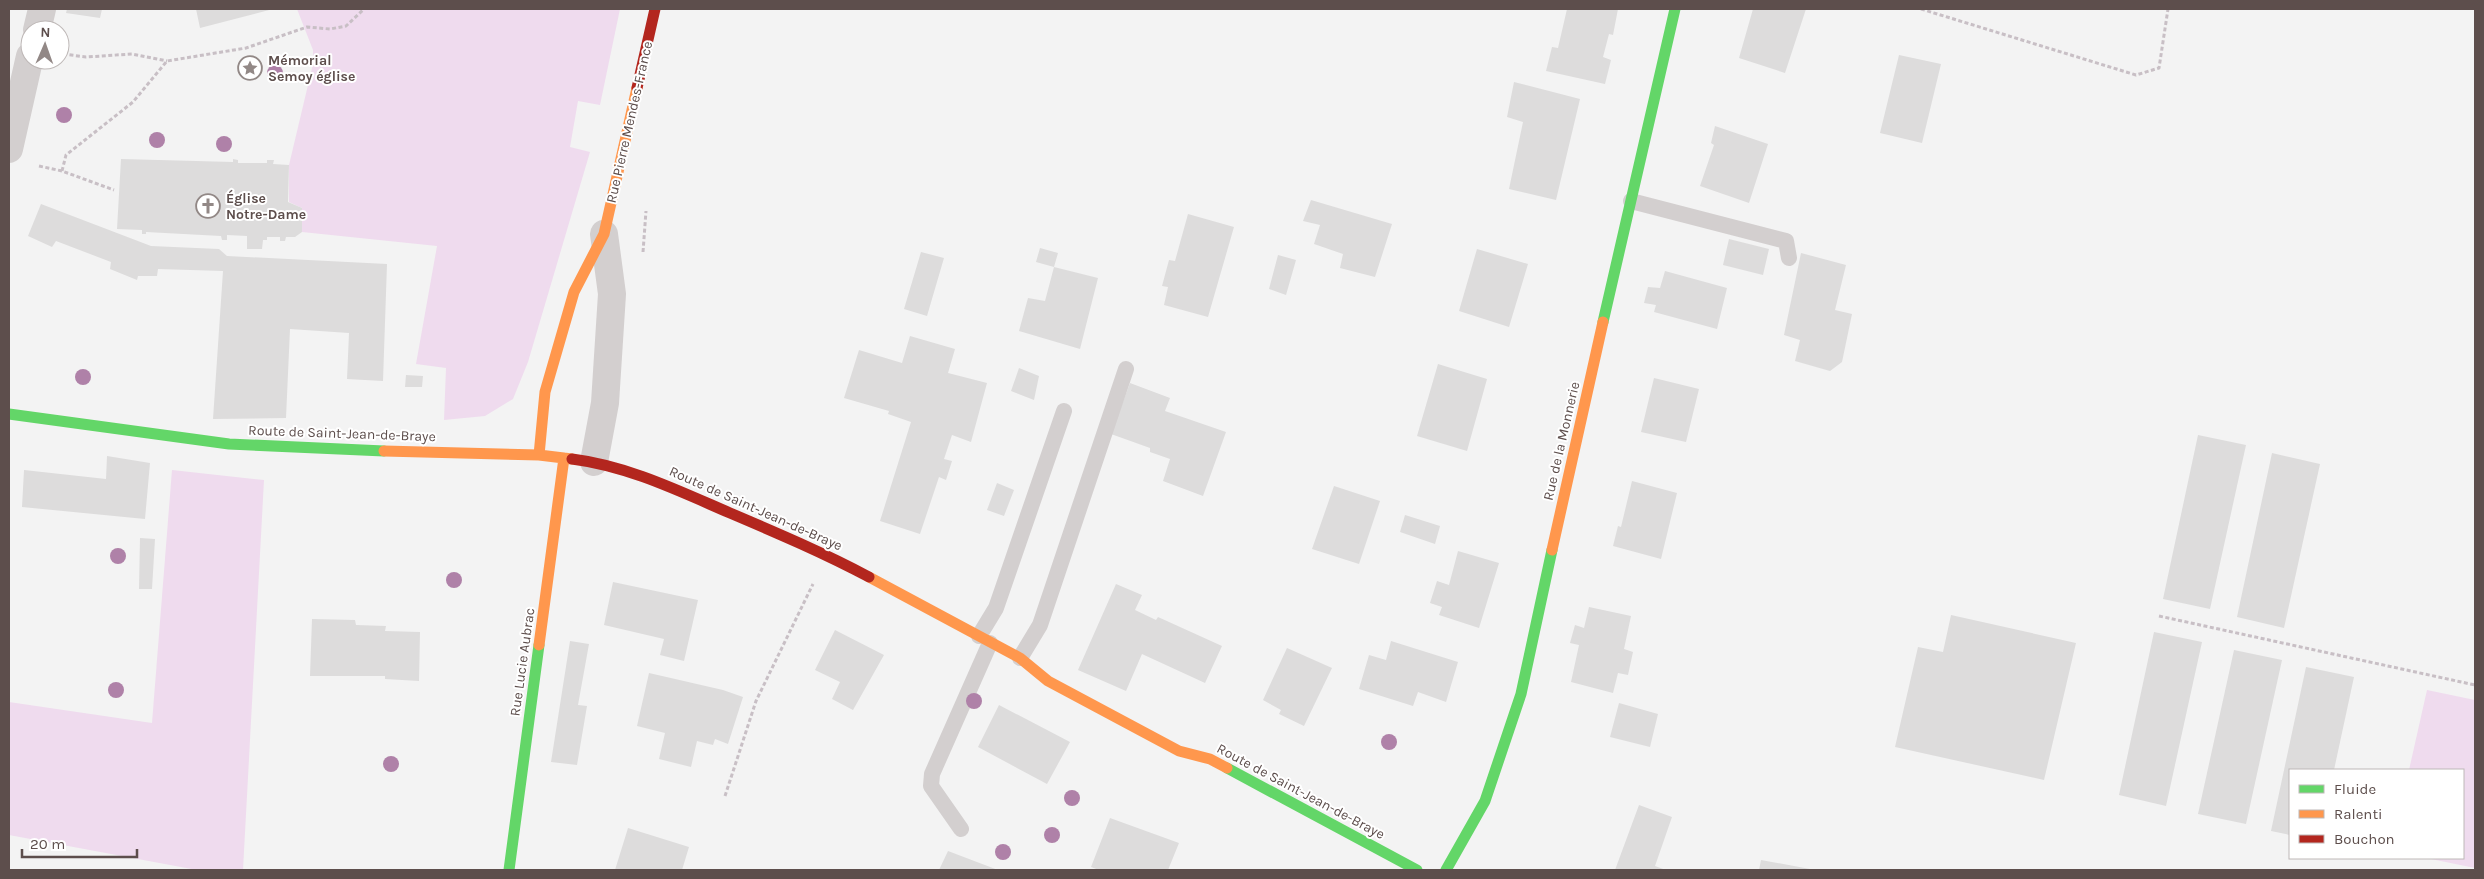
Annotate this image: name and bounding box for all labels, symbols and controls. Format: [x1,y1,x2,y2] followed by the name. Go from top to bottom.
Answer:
[20,20,70,70] north arrow
[40,24,51,41] text: N
[603,40,656,205] street label: Rue Pierre Mendes-France
[268,52,355,85] place label: Mémorial Semoy église
[237,55,263,81] place icon: Mémorial Semoy église
[226,189,306,223] place label: Église Notre-Dame
[195,193,221,219] church icon: Église Notre-Dame
[1540,380,1583,502] street label: Rue de la Monnerie
[248,422,436,445] street label: Route de Saint-Jean-de-Braye
[667,463,845,554] street label: Route de Saint-Jean-de-Braye
[506,607,539,717] street label: Rue Lucie Aubrac
[1214,740,1388,843] street label: Route de Saint-Jean-de-Braye
[2289,769,2464,859] legend
[2334,780,2376,798] text: Fluide
[2334,805,2383,823] text: Ralenti
[22,826,138,858] scale bar
[2334,830,2395,848] text: Bouchon
[30,835,65,853] text: 20 m

